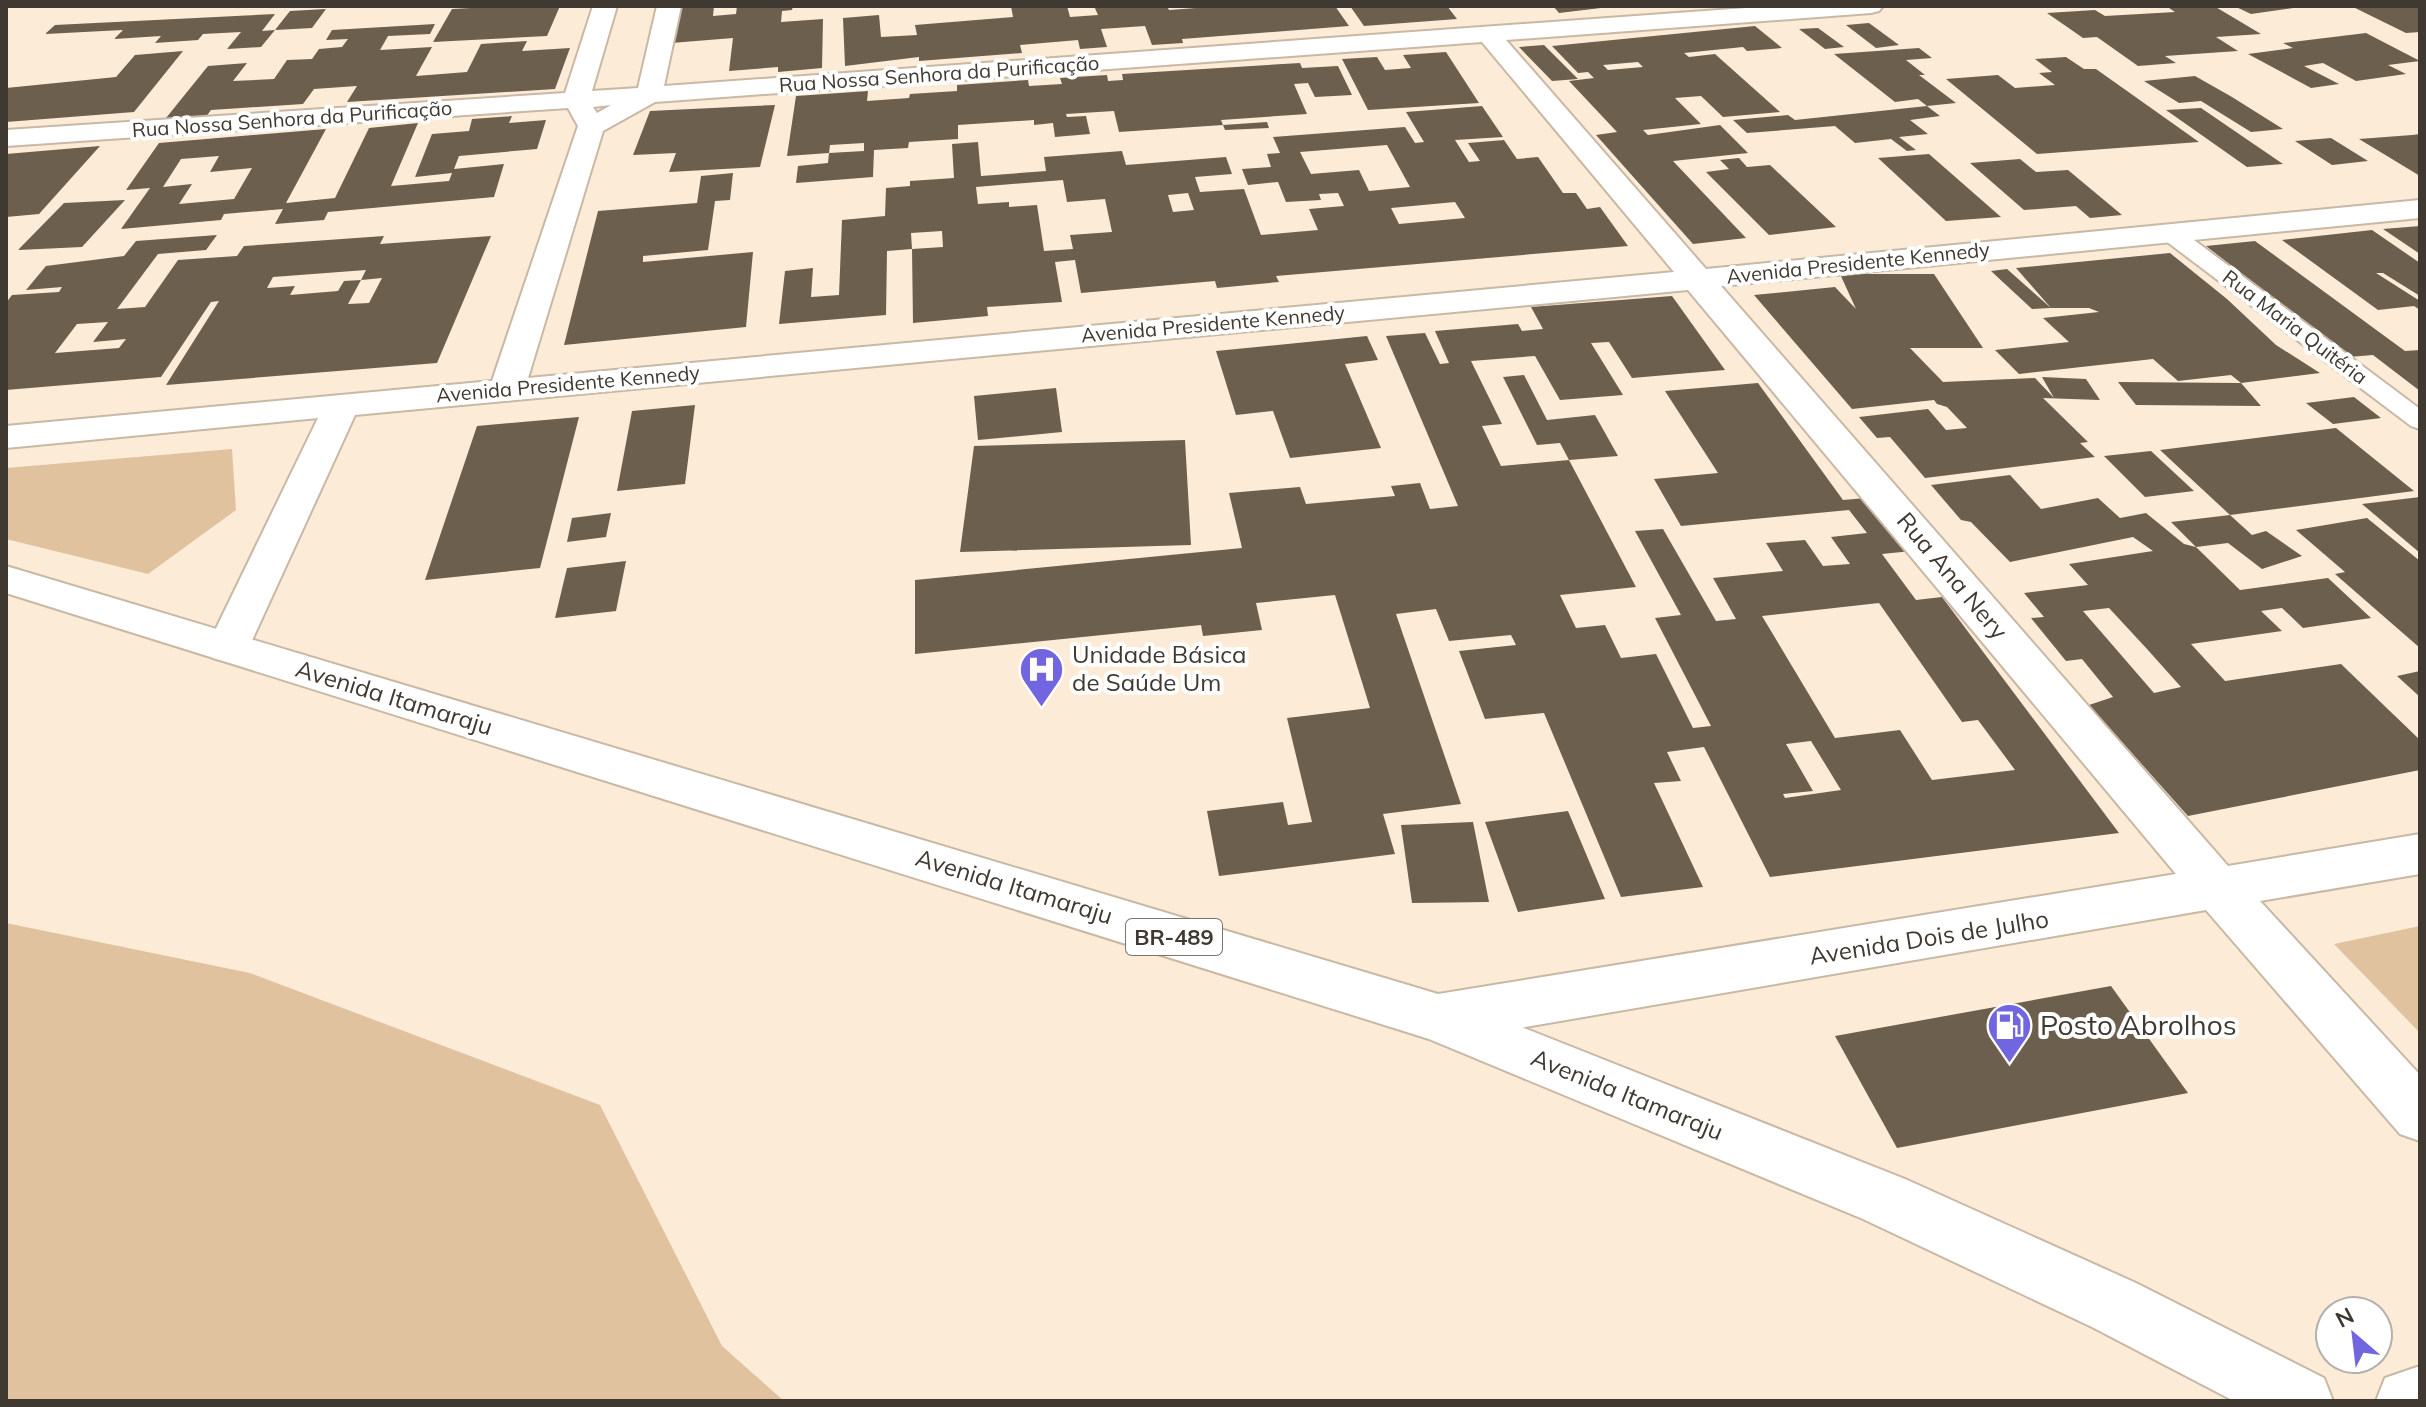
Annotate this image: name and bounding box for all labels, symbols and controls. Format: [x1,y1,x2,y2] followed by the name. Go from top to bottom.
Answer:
[778,50,1100,97] street label: Rua Nossa Senhora da Purificação
[131,95,453,142] street label: Rua Nossa Senhora da Purificação
[1725,236,1991,289] street label: Avenida Presidente Kennedy
[2218,264,2373,389] street label: Rua Maria Quitéria
[1080,299,1346,347] street label: Avenida Presidente Kennedy
[435,359,701,407] street label: Avenida Presidente Kennedy
[1891,506,2015,645] street label: Rua Ana Nery
[1072,639,1246,697] place label: Unidade Básica de Saúde Um
[1017,645,1065,708] hospital icon: Unidade Básica de Saúde Um
[292,653,496,741] street label: Avenida Itamaraju
[912,842,1116,930] street label: Avenida Itamaraju
[1807,903,2051,971] street label: Avenida Dois de Julho
[1126,919,1222,955] road number: BR-489
[1985,1001,2033,1064] fuel station icon: Posto Abrolhos
[2040,1007,2237,1042] place label: Posto Abrolhos
[1527,1042,1728,1146] street label: Avenida Itamaraju
[2314,1295,2394,1375] north arrow
[2331,1301,2359,1334] text: N

